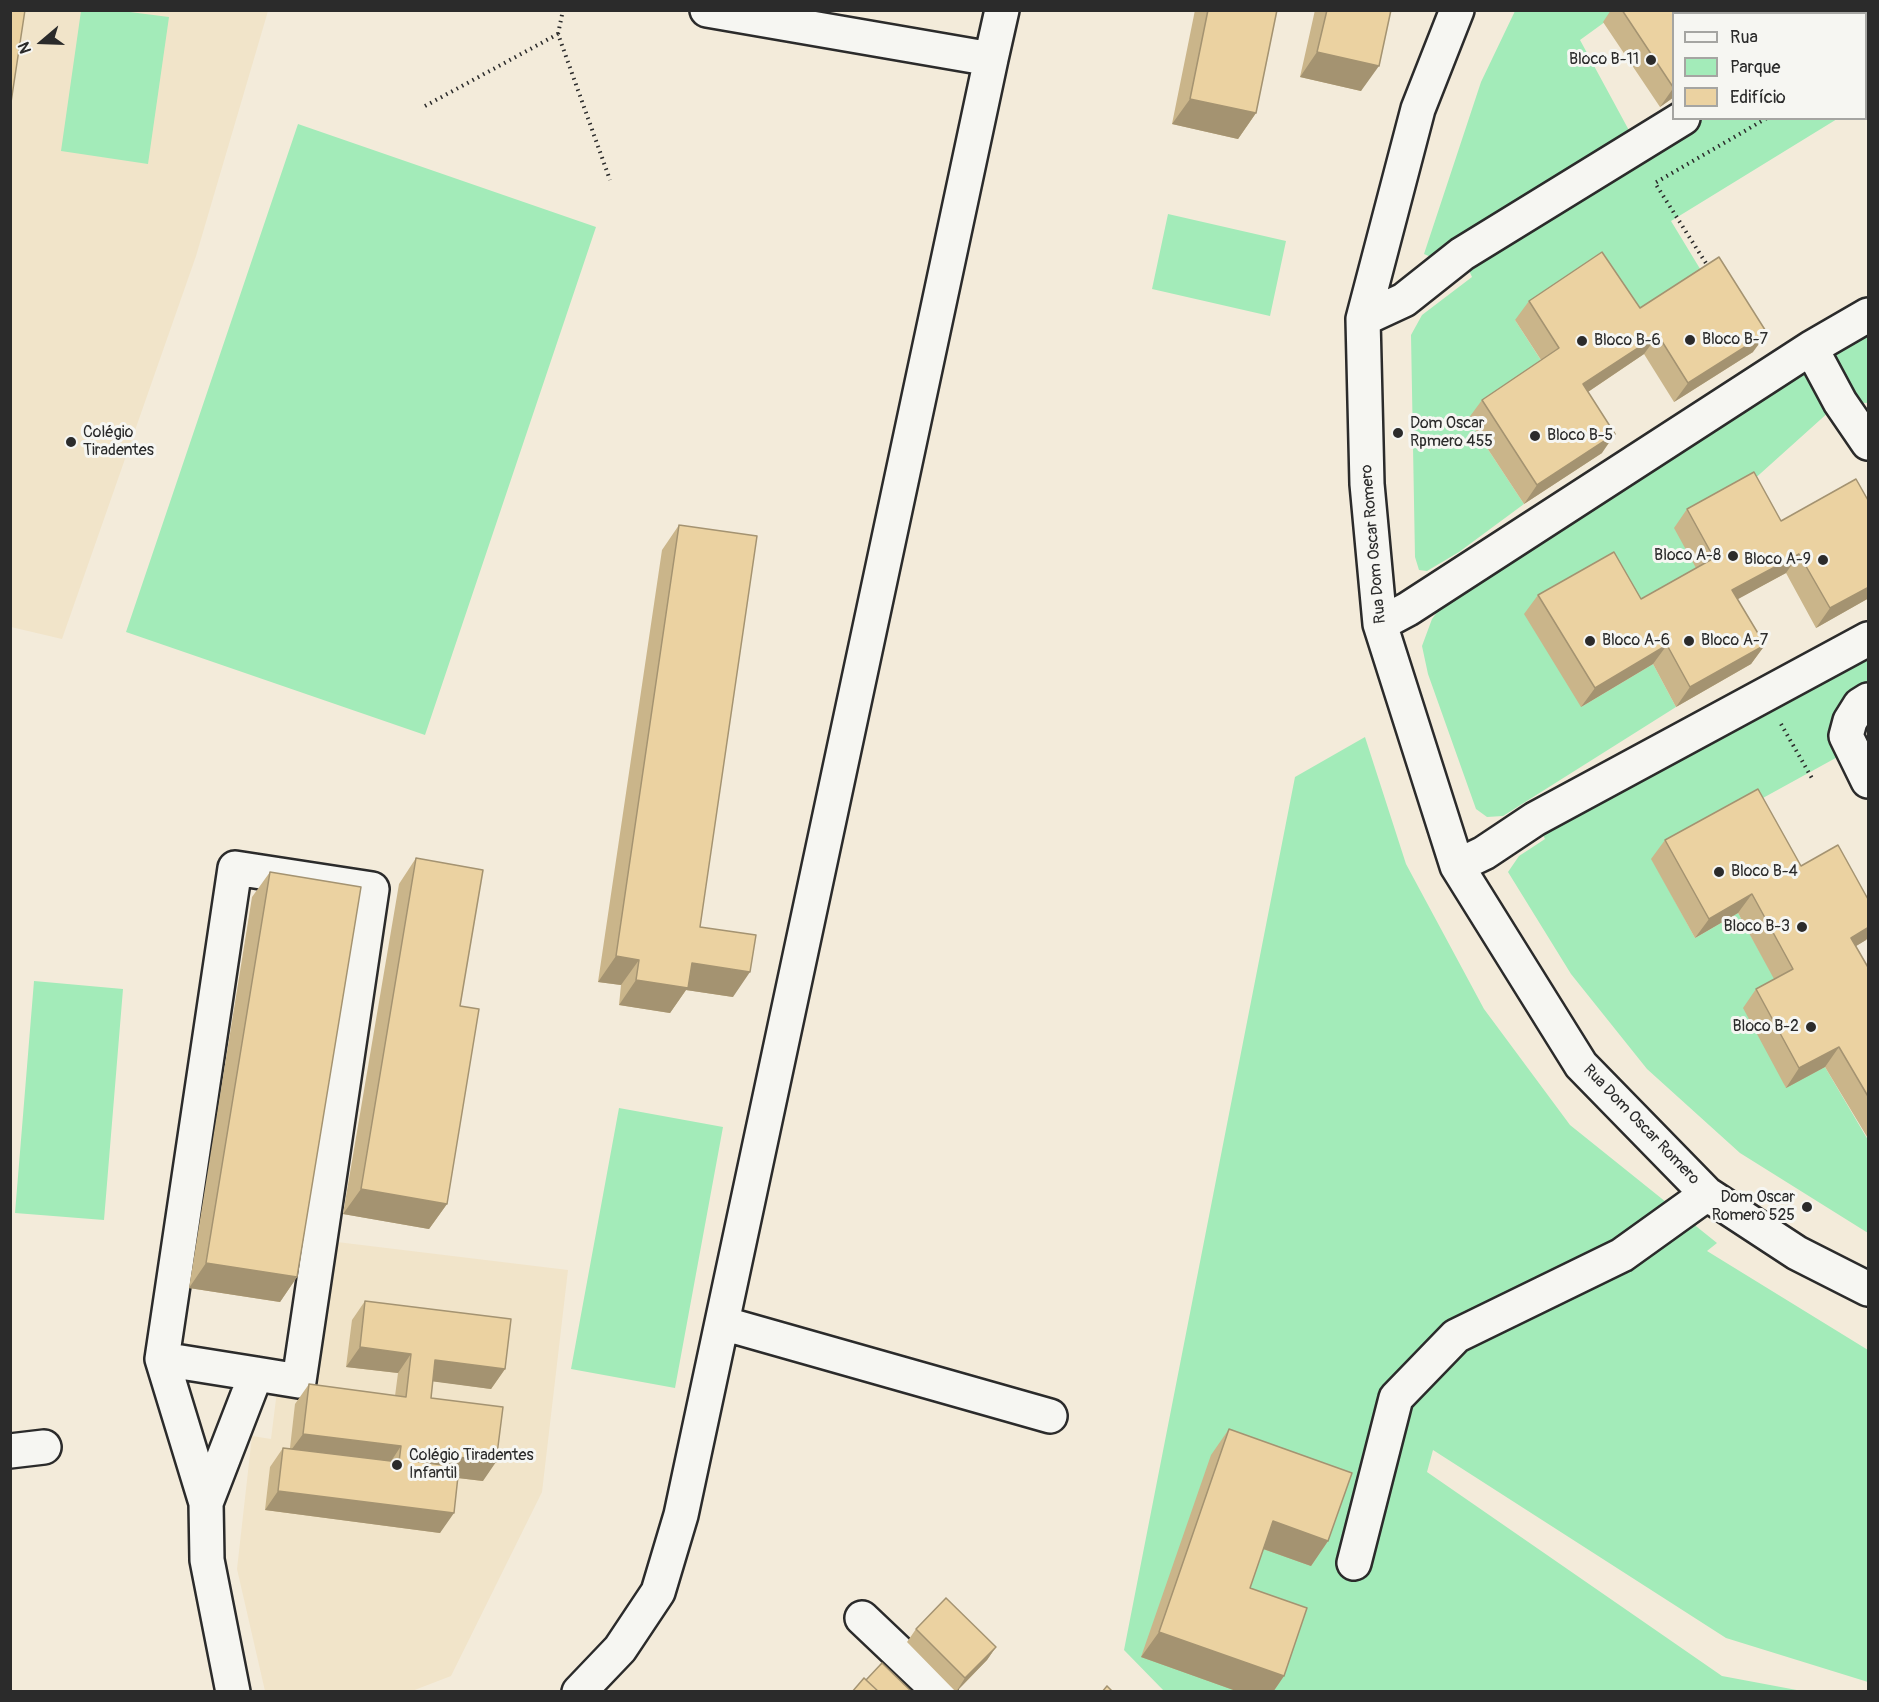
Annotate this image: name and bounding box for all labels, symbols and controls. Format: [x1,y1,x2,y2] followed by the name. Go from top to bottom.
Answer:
[12,12,72,72] north arrow
[1672,12,1867,120] legend
[1730,26,1758,49] text: Rua
[14,39,36,56] text: N
[1569,50,1639,70] place label: Bloco B-11
[1644,53,1658,67] marker: Bloco B-11
[1730,56,1780,79] text: Parque
[1730,86,1786,109] text: Edifício
[1702,330,1768,350] place label: Bloco B-7
[1594,331,1661,351] place label: Bloco B-6
[1683,333,1697,347] marker: Bloco B-7
[1575,334,1589,348] marker: Bloco B-6
[1410,414,1493,452] place label: Dom Oscar Rpmero 455
[83,423,154,461] place label: Colégio Tiradentes
[1391,426,1405,440] marker: Dom Oscar Rpmero 455
[1547,426,1613,446] place label: Bloco B-5
[1528,429,1542,443] marker: Bloco B-5
[64,435,78,449] marker: Colégio Tiradentes
[1357,464,1391,624] street label: Rua Dom Oscar Romero
[1654,546,1721,566] place label: Bloco A-8
[1726,549,1740,563] marker: Bloco A-8
[1744,550,1811,570] place label: Bloco A-9
[1816,553,1830,567] marker: Bloco A-9
[1602,631,1670,651] place label: Bloco A-6
[1701,631,1768,651] place label: Bloco A-7
[1583,634,1597,648] marker: Bloco A-6
[1682,634,1696,648] marker: Bloco A-7
[1731,862,1798,882] place label: Bloco B-4
[1712,865,1726,879] marker: Bloco B-4
[1724,917,1790,937] place label: Bloco B-3
[1795,920,1809,934] marker: Bloco B-3
[1733,1017,1799,1037] place label: Bloco B-2
[1804,1020,1818,1034] marker: Bloco B-2
[1579,1061,1703,1189] street label: Rua Dom Oscar Romero
[1712,1188,1795,1226] place label: Dom Oscar Romero 525
[1800,1200,1814,1214] marker: Dom Oscar Romero 525
[409,1446,534,1484] place label: Colégio Tiradentes Infantil
[390,1458,404,1472] marker: Colégio Tiradentes Infantil

